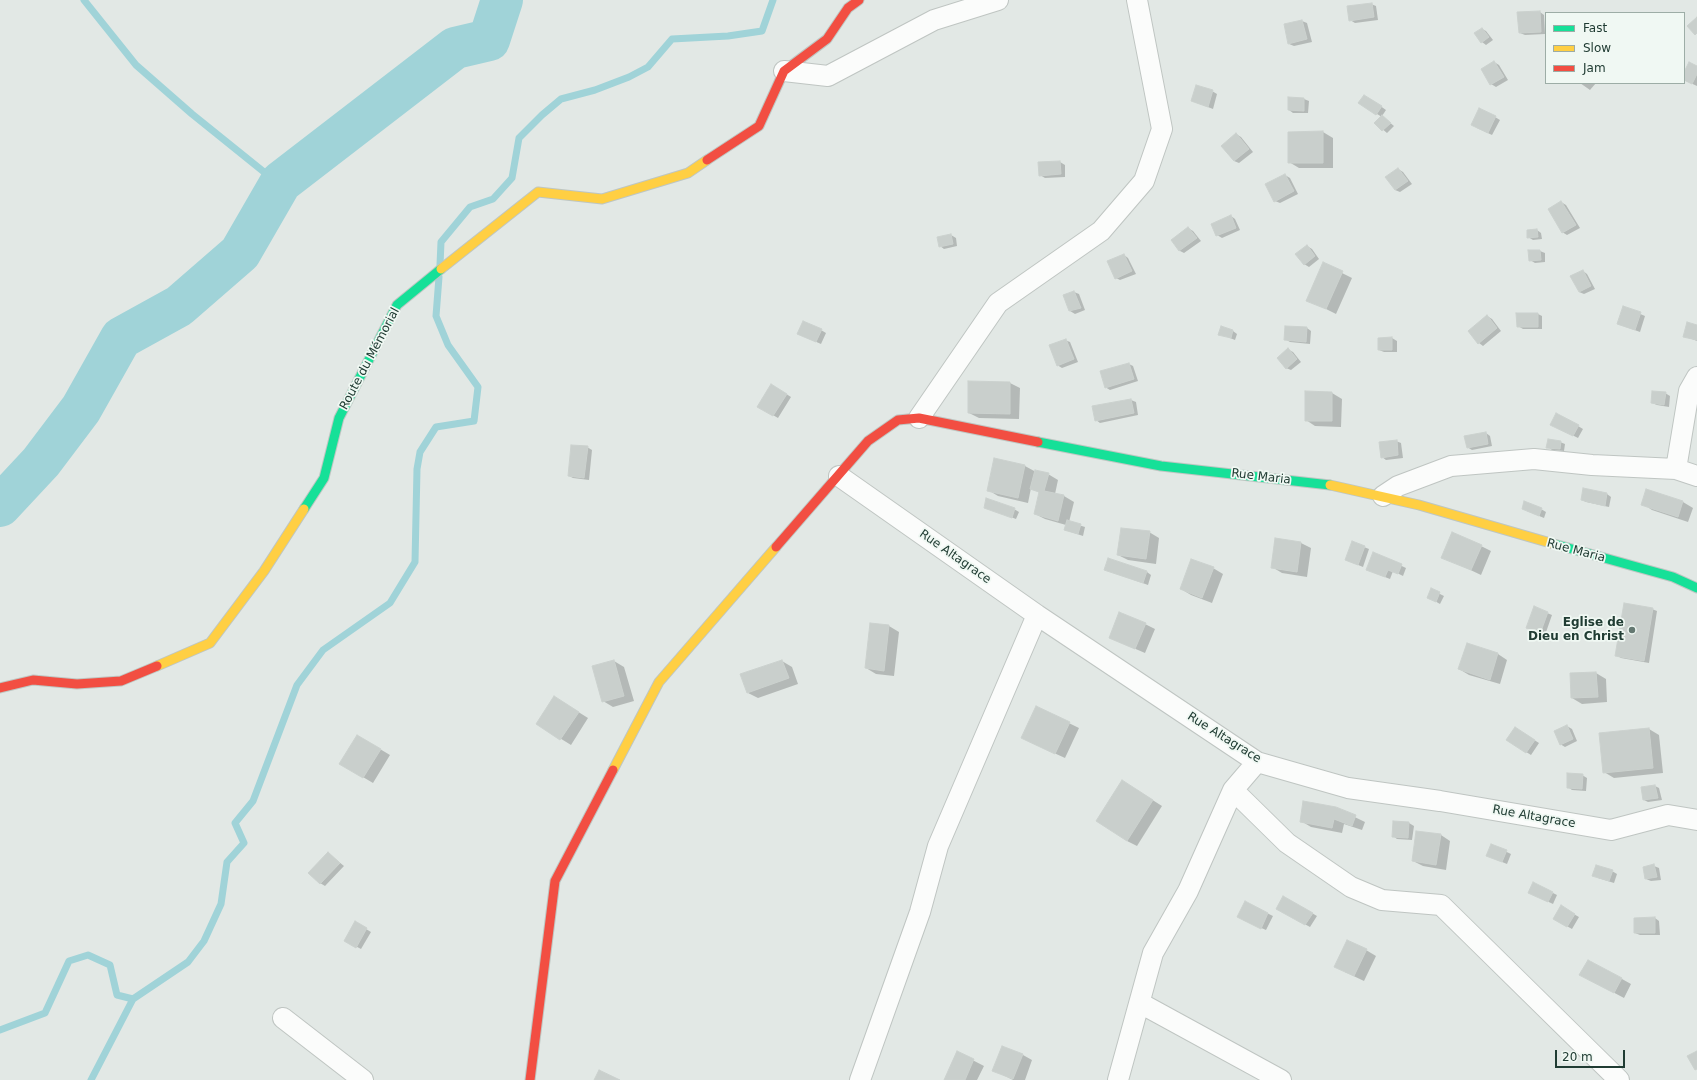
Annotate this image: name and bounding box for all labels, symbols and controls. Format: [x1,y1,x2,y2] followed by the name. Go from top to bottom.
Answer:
[1545,12,1685,84] legend
[1583,21,1607,35] text: Fast
[1583,41,1611,55] text: Slow
[1583,61,1606,75] text: Jam
[337,306,403,412] street label: Route du Mémorial
[1230,466,1292,488] street label: Rue Maria
[916,527,994,587] street label: Rue Altagrace
[1545,536,1607,566] street label: Rue Maria
[1528,616,1624,644] place label: Eglise de Dieu en Christ
[1627,625,1637,635] marker: Eglise de Dieu en Christ
[1185,710,1263,766] street label: Rue Altagrace
[1491,803,1577,831] street label: Rue Altagrace
[1557,1042,1627,1068] scale bar
[1562,1050,1593,1064] text: 20 m

